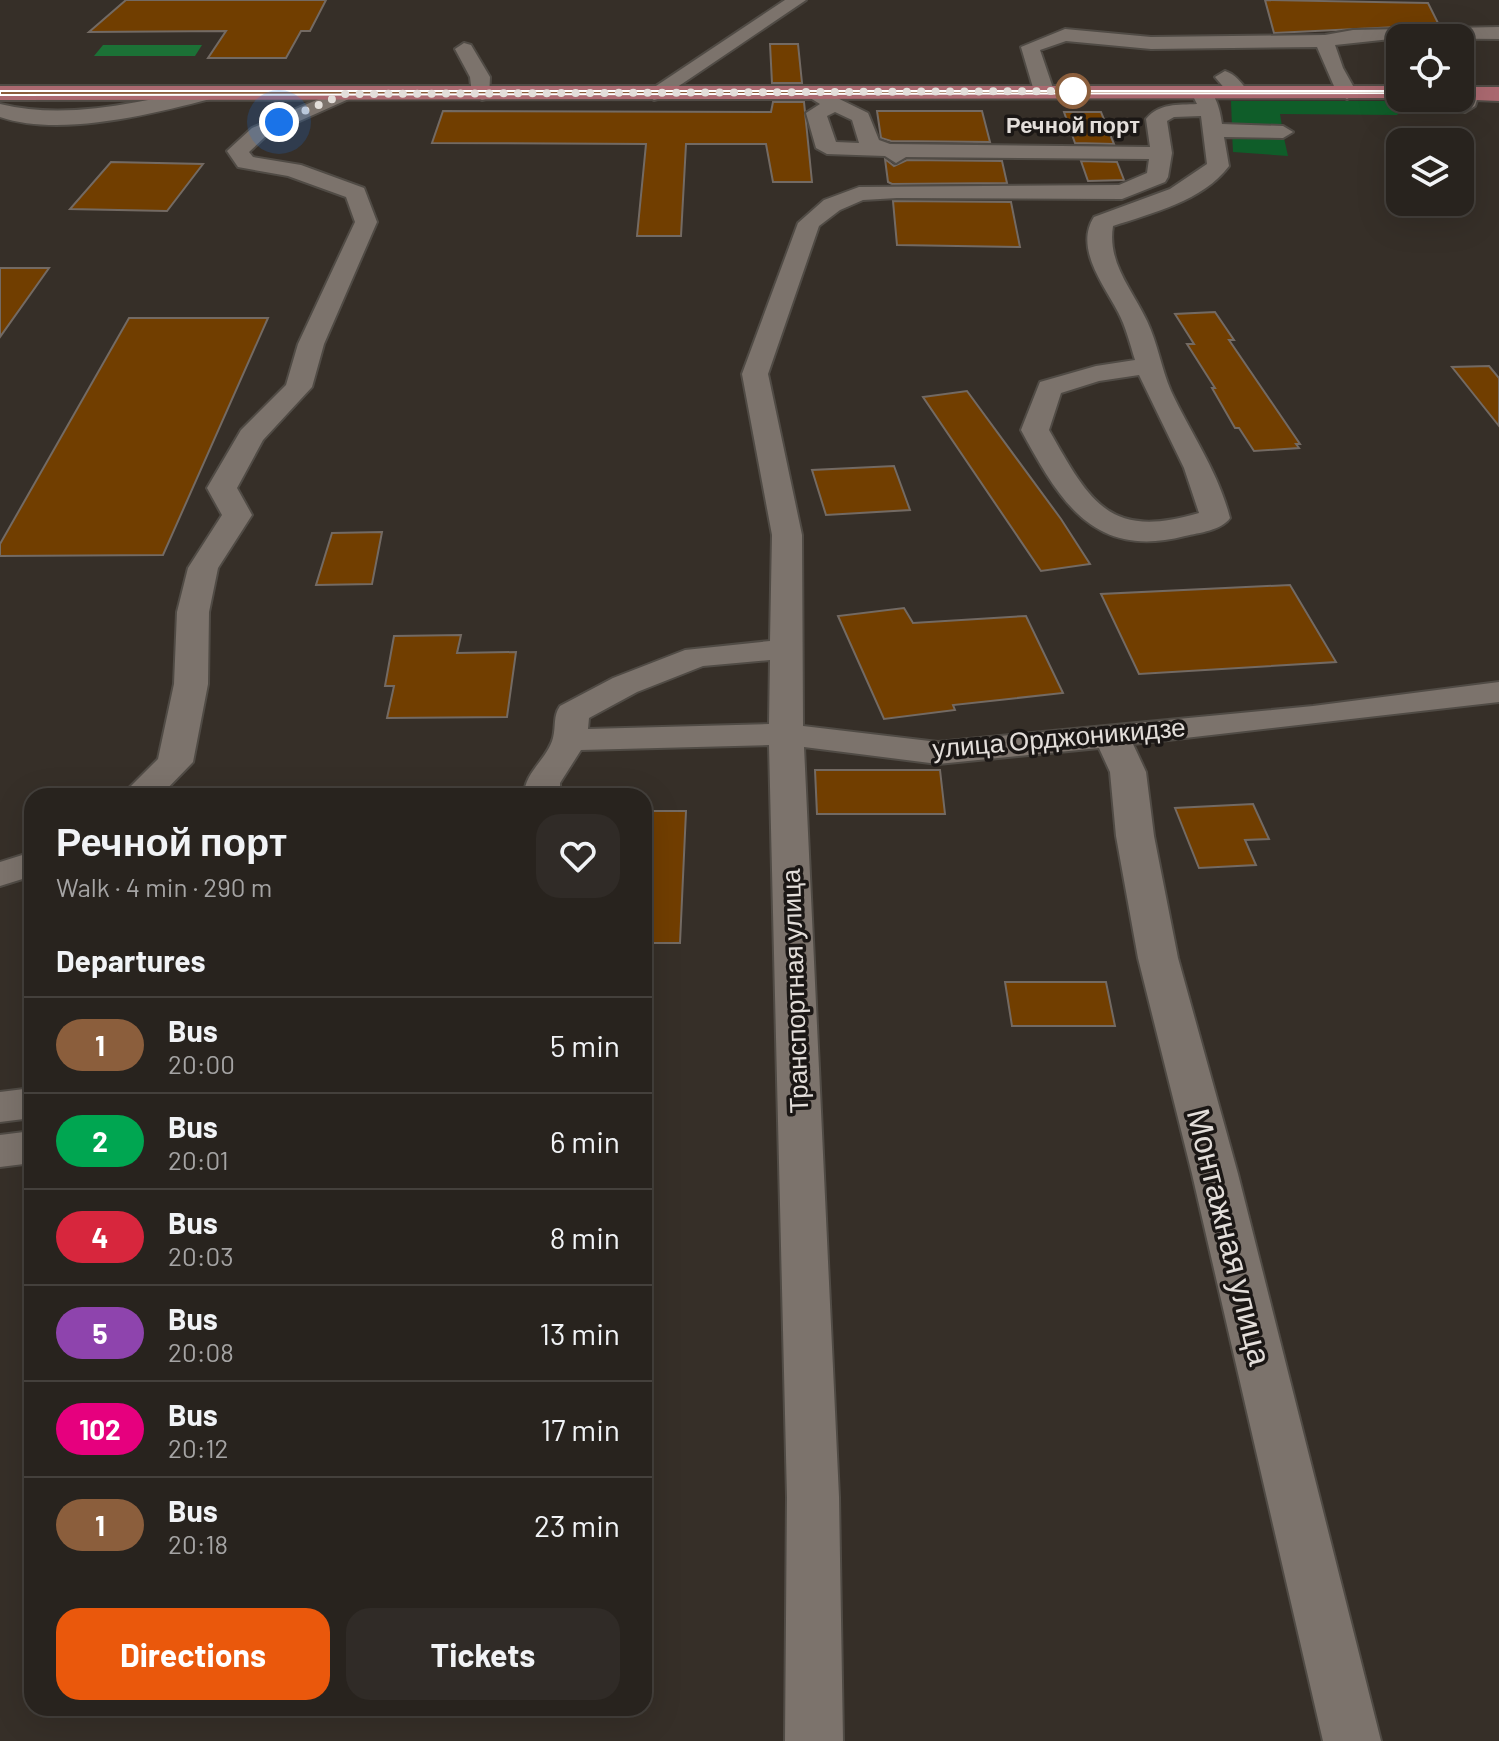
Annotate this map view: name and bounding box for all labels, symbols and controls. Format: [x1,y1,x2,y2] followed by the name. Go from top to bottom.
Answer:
[1386,24,1474,216] map controls
[1386,24,1474,112] button: locate
[1056,74,1090,108] marker: Речной порт
[259,102,299,142] your location
[1006,111,1140,138] place label: Речной порт
[1386,128,1474,216] button: layers
[931,710,1187,763] street label: улица Орджоникидзе
[536,814,620,898] button: heart
[56,818,287,864] text: Речной порт
[774,868,813,1114] street label: Транспортная улица
[56,871,272,902] text: Walk · 4 min · 290 m
[56,942,206,978] text: Departures
[168,1012,218,1048] text: Bus
[550,1027,620,1063] text: 5 min
[95,1028,105,1062] text: 1
[168,1048,235,1079] text: 20:00
[1180,1104,1281,1369] street label: Монтажная улица
[168,1108,218,1144] text: Bus
[550,1123,620,1159] text: 6 min
[92,1124,108,1158] text: 2
[168,1144,229,1175] text: 20:01
[168,1204,218,1240] text: Bus
[550,1219,620,1255] text: 8 min
[92,1220,108,1254] text: 4
[168,1240,234,1271] text: 20:03
[168,1300,218,1336] text: Bus
[539,1315,620,1351] text: 13 min
[92,1316,108,1350] text: 5
[168,1336,234,1367] text: 20:08
[168,1396,218,1432] text: Bus
[541,1411,620,1447] text: 17 min
[79,1412,121,1446] text: 102
[168,1432,228,1463] text: 20:12
[168,1492,218,1528] text: Bus
[534,1507,620,1543] text: 23 min
[95,1508,105,1542] text: 1
[168,1528,228,1559] text: 20:18
[56,1608,330,1700] button: Directions
[346,1608,620,1700] button: Tickets

